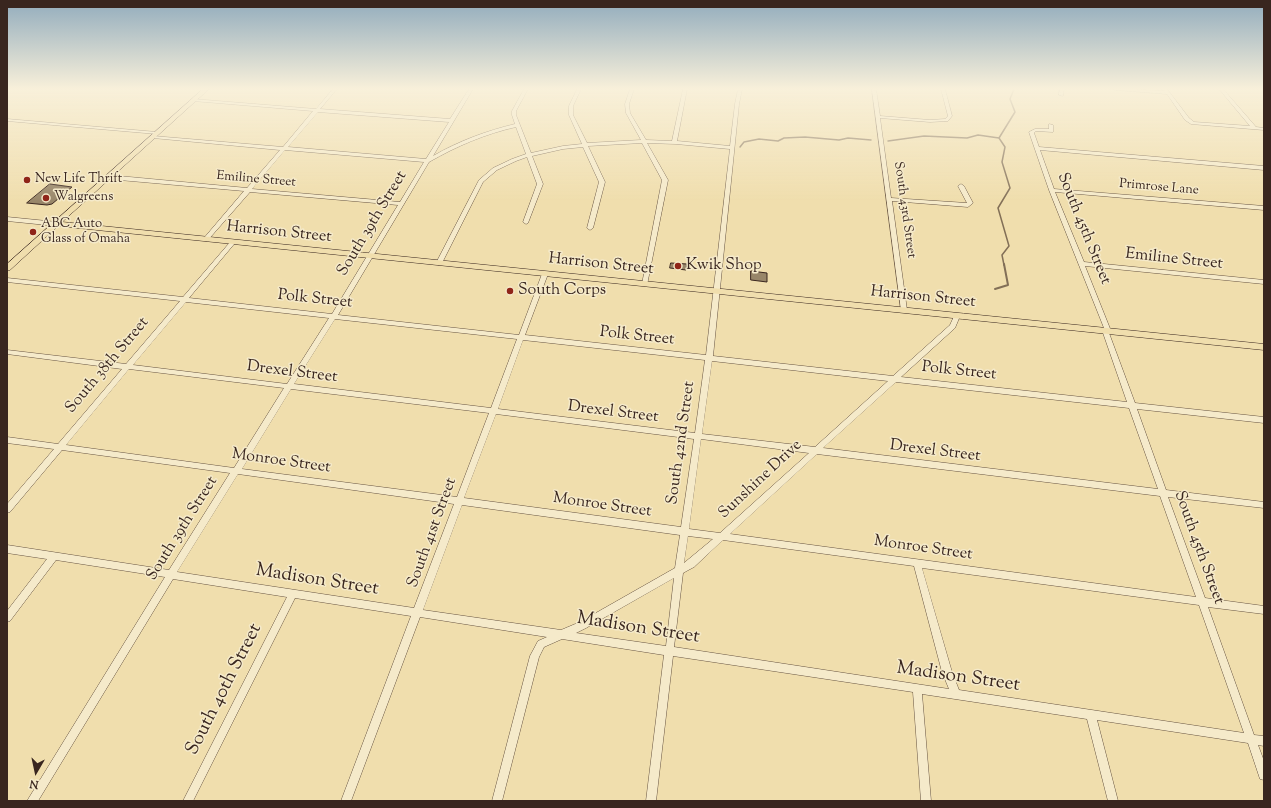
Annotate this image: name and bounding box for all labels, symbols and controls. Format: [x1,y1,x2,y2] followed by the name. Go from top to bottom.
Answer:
[889,161,919,259] street label: South 43rd Street
[334,168,412,280] street label: South 39th Street
[216,169,296,191] street label: Emiline Street
[1052,170,1114,288] street label: South 45th Street
[35,172,122,188] place label: New Life Thrift
[22,175,32,185] marker: New Life Thrift
[1119,177,1199,199] street label: Primrose Lane
[54,190,113,206] place label: Walgreens
[41,193,51,203] marker: Walgreens
[41,217,130,248] place label: ABC Auto Glass of Omaha
[226,218,332,248] street label: Harrison Street
[28,227,38,237] marker: ABC Auto Glass of Omaha
[1124,245,1224,275] street label: Emiline Street
[548,250,654,280] street label: Harrison Street
[686,256,762,276] place label: Kwik Shop
[673,261,683,271] marker: Kwik Shop
[518,281,606,301] place label: South Corps
[870,283,976,313] street label: Harrison Street
[505,286,515,296] marker: South Corps
[277,287,353,313] street label: Polk Street
[62,314,154,418] street label: South 38th Street
[599,324,675,350] street label: Polk Street
[246,358,338,388] street label: Drexel Street
[921,359,997,385] street label: Polk Street
[664,380,700,506] street label: South 42nd Street
[567,398,659,428] street label: Drexel Street
[715,436,807,524] street label: Sunshine Drive
[889,437,981,467] street label: Drexel Street
[230,446,332,478] street label: Monroe Street
[143,473,223,585] street label: South 39th Street
[404,475,462,591] street label: South 41st Street
[1169,489,1227,607] street label: South 45th Street
[551,490,653,522] street label: Monroe Street
[872,533,974,565] street label: Monroe Street
[254,560,380,602] street label: Madison Street
[575,608,701,650] street label: Madison Street
[182,620,268,760] street label: South 40th Street
[895,658,1021,698] street label: Madison Street
[16,752,56,792] north arrow
[29,775,40,792] text: N

